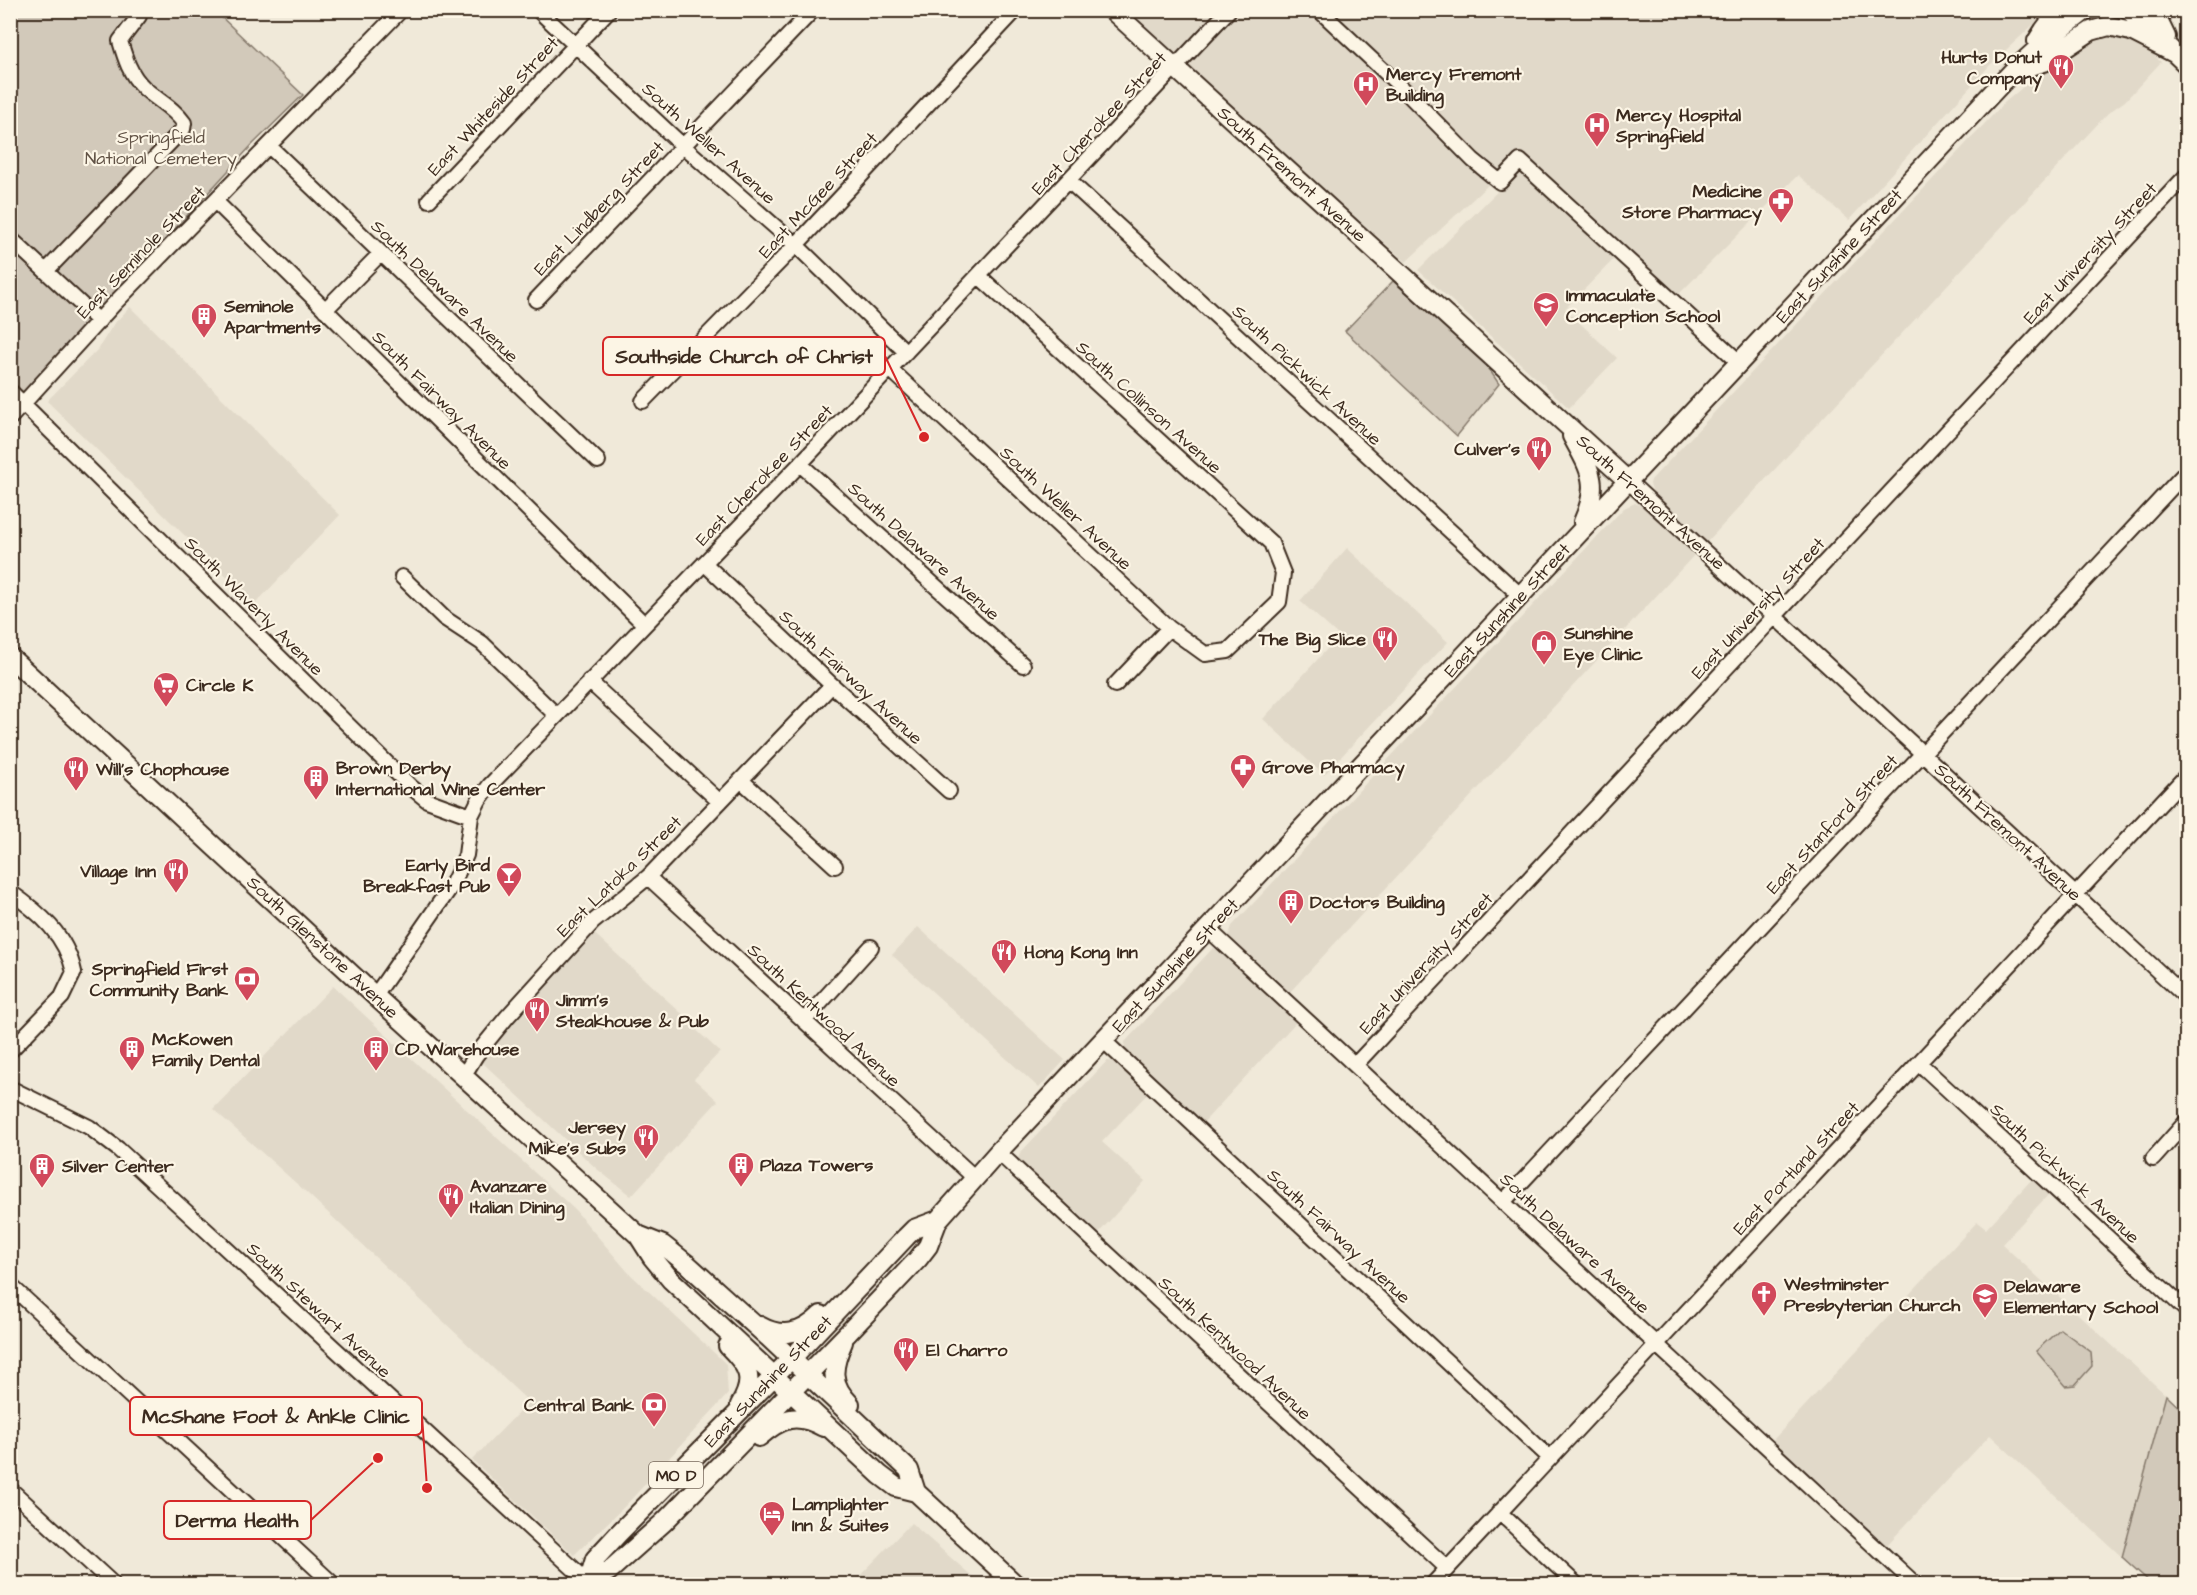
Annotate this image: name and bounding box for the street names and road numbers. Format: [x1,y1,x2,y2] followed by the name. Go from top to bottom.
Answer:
[422,31,565,182] street label: East Whiteside Street
[1026,46,1173,201] street label: East Cherokee Street
[636,77,781,210] street label: South Weller Avenue
[1212,101,1372,248] street label: South Fremont Avenue
[753,126,884,264] street label: East McGee Street
[528,135,672,282] street label: East Lindberg Street
[2018,176,2164,331] street label: East University Street
[71,180,212,324] street label: East Seminole Street
[1770,183,1909,329] street label: East Sunshine Street
[365,214,524,369] street label: South Delaware Avenue
[1226,299,1387,452] street label: South Pickwick Avenue
[366,325,517,476] street label: South Fairway Avenue
[1070,335,1227,480] street label: South Collinson Avenue
[690,399,839,552] street label: East Cherokee Street
[1571,429,1731,576] street label: South Fremont Avenue
[994,441,1137,576] street label: South Weller Avenue
[842,476,1005,627] street label: South Delaware Avenue
[178,531,329,682] street label: South Waverly Avenue
[1686,531,1832,686] street label: East University Street
[1438,537,1577,683] street label: East Sunshine Street
[773,604,928,751] street label: South Fairway Avenue
[1761,748,1904,900] street label: East Stanford Street
[1929,758,2087,907] street label: South Fremont Avenue
[551,809,688,943] street label: East Latoka Street
[241,870,404,1025] street label: South Glenstone Avenue
[1354,886,1500,1041] street label: East University Street
[1106,892,1245,1038] street label: East Sunshine Street
[742,938,906,1093] street label: South Kentwood Avenue
[1728,1095,1866,1241] street label: East Portland Street
[1984,1097,2145,1250] street label: South Pickwick Avenue
[1261,1163,1416,1310] street label: South Fairway Avenue
[1494,1167,1655,1320] street label: South Delaware Avenue
[241,1237,397,1384] street label: South Stewart Avenue
[1153,1271,1317,1426] street label: South Kentwood Avenue
[699,1309,839,1453] street label: East Sunshine Street
[649,1462,703,1488] road number: MO D

